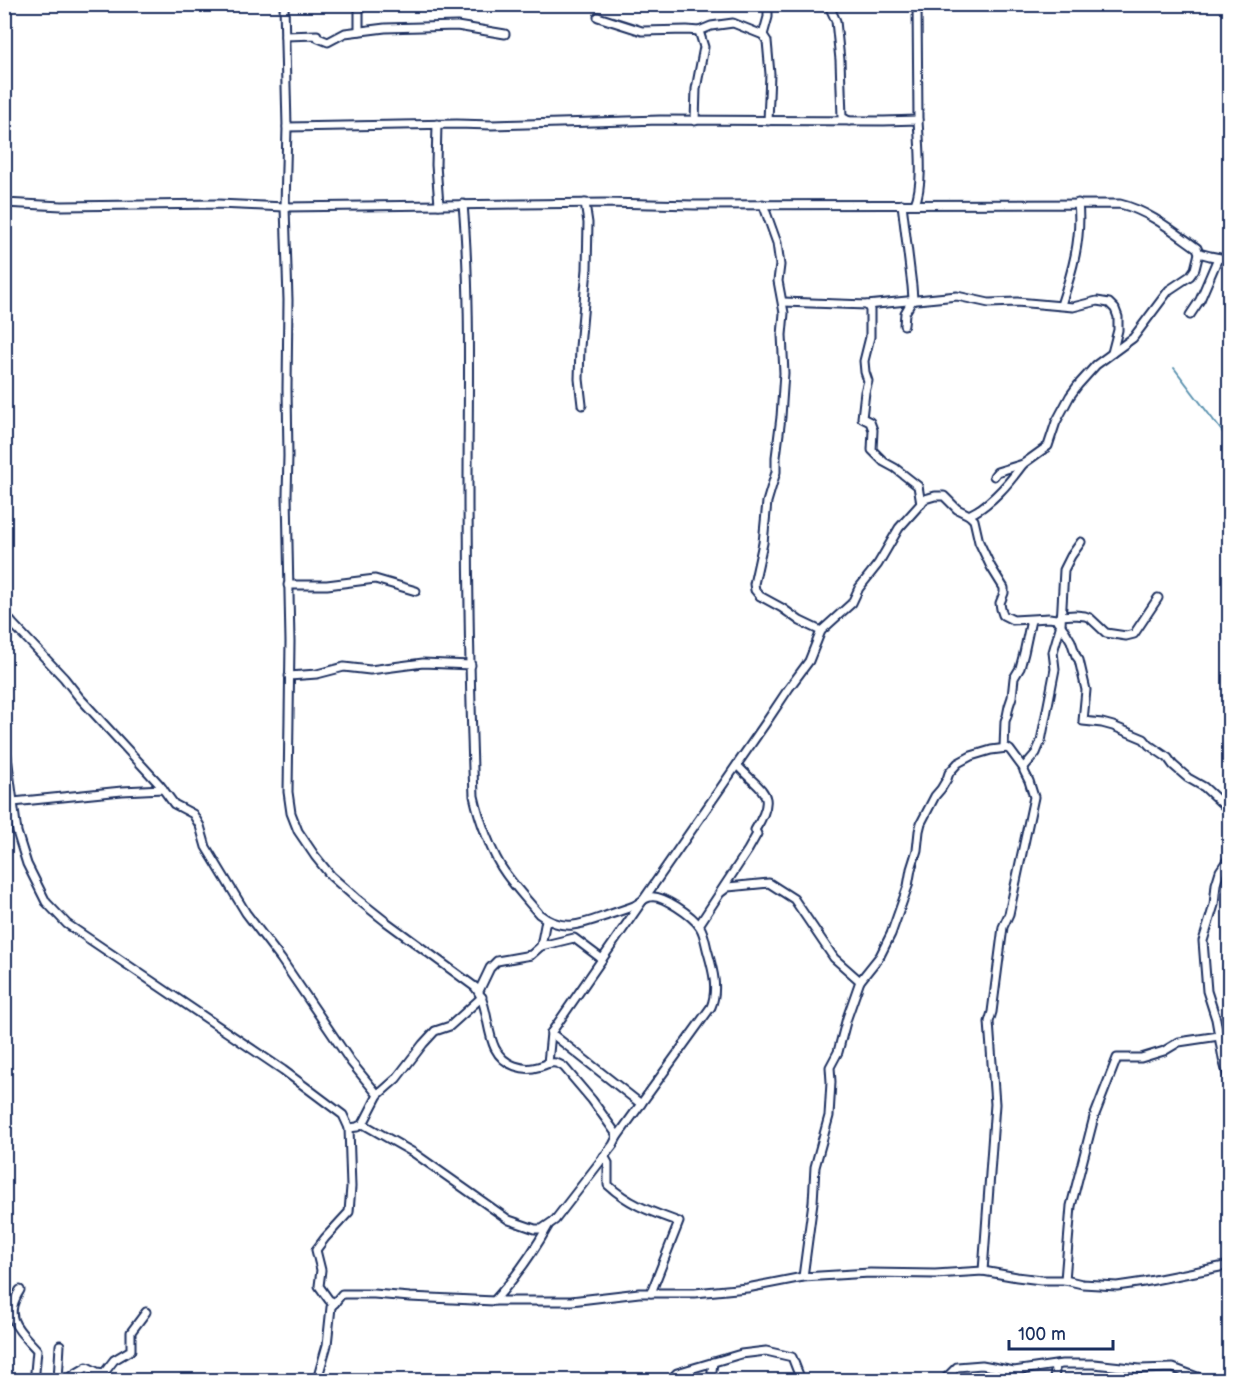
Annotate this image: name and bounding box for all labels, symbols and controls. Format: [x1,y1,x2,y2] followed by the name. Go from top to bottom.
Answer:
[1009,1313,1112,1351] scale bar
[1018,1324,1066,1345] text: 100 m

